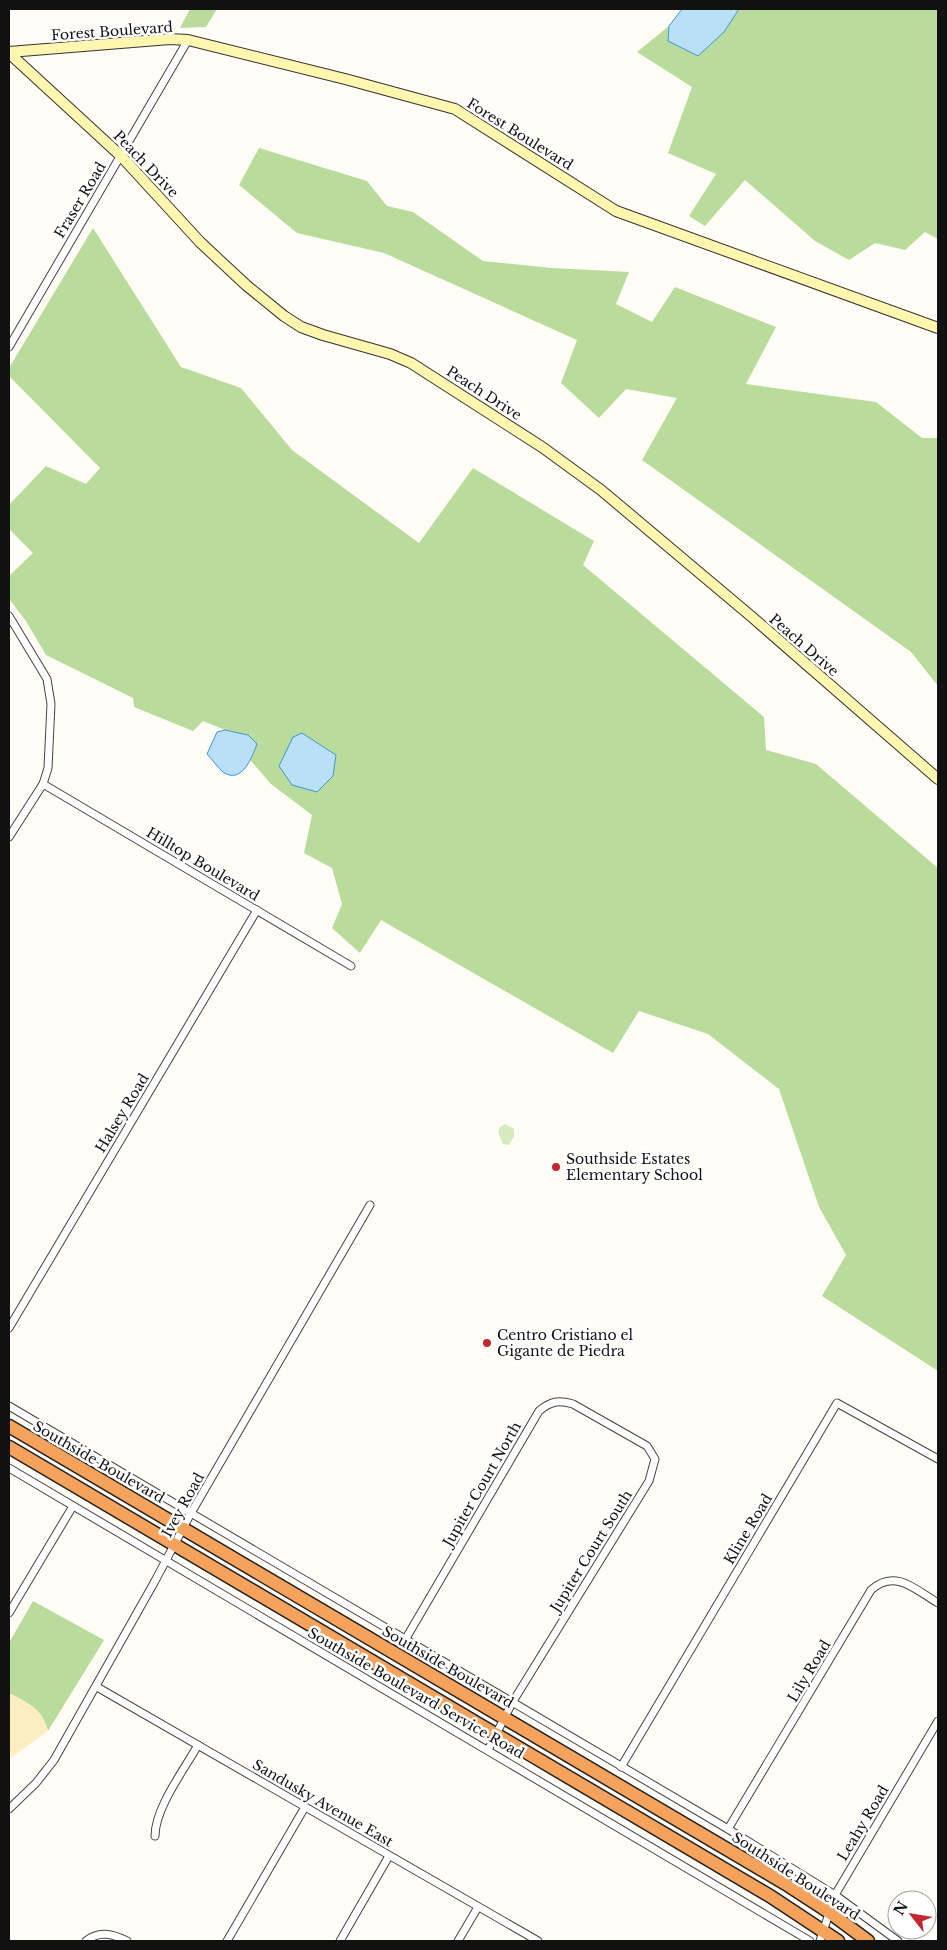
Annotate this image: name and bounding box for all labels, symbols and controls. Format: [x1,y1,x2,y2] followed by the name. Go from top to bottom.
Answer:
[51,18,174,44] street label: Forest Boulevard
[464,94,577,174] street label: Forest Boulevard
[110,127,182,201] street label: Peach Drive
[50,158,110,241] street label: Fraser Road
[443,362,525,424] street label: Peach Drive
[766,610,842,680] street label: Peach Drive
[143,823,263,905] street label: Hilltop Boulevard
[91,1070,153,1156] street label: Halsey Road
[566,1150,703,1184] place label: Southside Estates Elementary School
[550,1161,562,1173] marker: Southside Estates Elementary School
[497,1326,634,1360] place label: Centro Cristiano el Gigante de Piedra
[481,1337,493,1349] marker: Centro Cristiano el Gigante de Piedra
[30,1417,168,1507] street label: Southside Boulevard
[438,1418,525,1551] street label: Jupiter Court North
[158,1469,208,1541] street label: Ivey Road
[545,1486,636,1617] street label: Jupiter Court South
[720,1490,776,1568] street label: Kline Road
[379,1622,517,1712] street label: Southside Boulevard
[305,1624,528,1763] street label: Southside Boulevard Service Road
[783,1636,835,1705] street label: Lily Road
[250,1755,397,1851] street label: Sandusky Avenue East
[833,1781,893,1864] street label: Leahy Road
[729,1828,864,1924] street label: Southside Boulevard
[887,1890,937,1940] north arrow
[890,1898,912,1919] text: N

